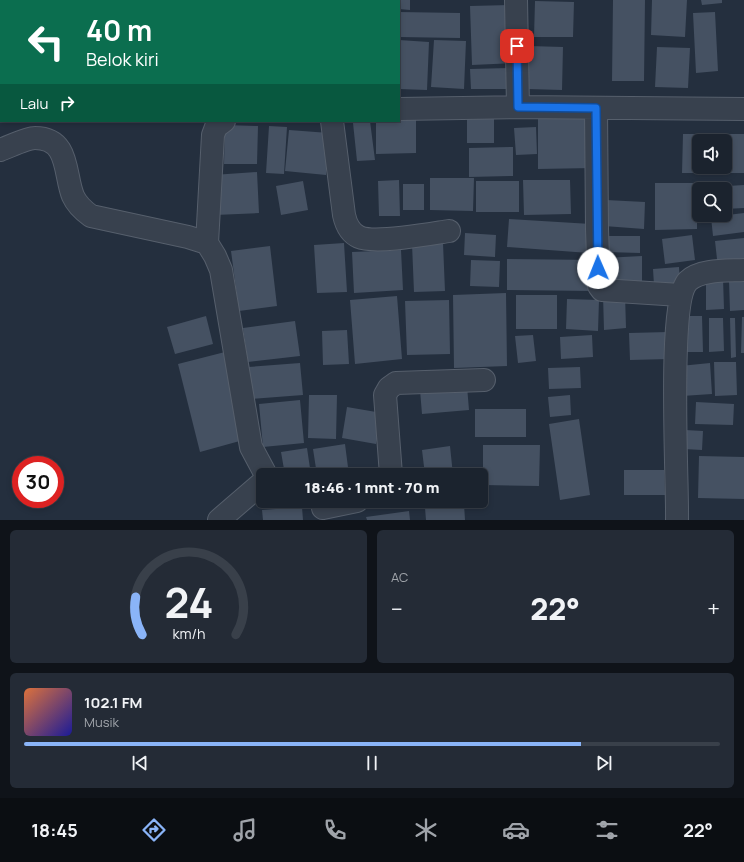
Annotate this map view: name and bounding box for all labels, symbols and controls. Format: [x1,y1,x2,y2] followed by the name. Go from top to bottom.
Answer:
[86,11,152,49] text: 40 m
[20,16,72,68] icon: left
[500,29,534,63] pin
[506,35,528,57] icon: arrive
[86,47,159,71] text: Belok kiri
[56,92,78,114] icon: right
[20,93,48,114] text: Lalu
[692,134,732,222] map controls
[692,134,732,174] button: sound
[692,182,732,222] button: search
[577,247,619,289] position arrow
[12,456,64,508] speed limit sign: 30
[304,477,440,498] text: 18:46 · 1 mnt · 70 m
[391,568,408,586] text: AC
[164,573,213,629] text: 24
[530,588,580,629] text: 22°
[391,594,403,624] text: −
[707,594,720,624] text: +
[172,623,205,642] text: km/h
[84,692,142,713] text: 102.1 FM
[84,713,119,731] text: Musik
[129,752,151,774] icon: previous
[361,752,383,774] icon: pause
[593,752,615,774] icon: next
[140,816,168,844] icon: directions
[231,816,259,844] icon: music
[321,816,349,844] icon: phone
[412,816,440,844] icon: climate
[502,816,530,844] icon: car
[593,816,621,844] icon: filters
[31,818,78,842] text: 18:45
[683,818,713,842] text: 22°

